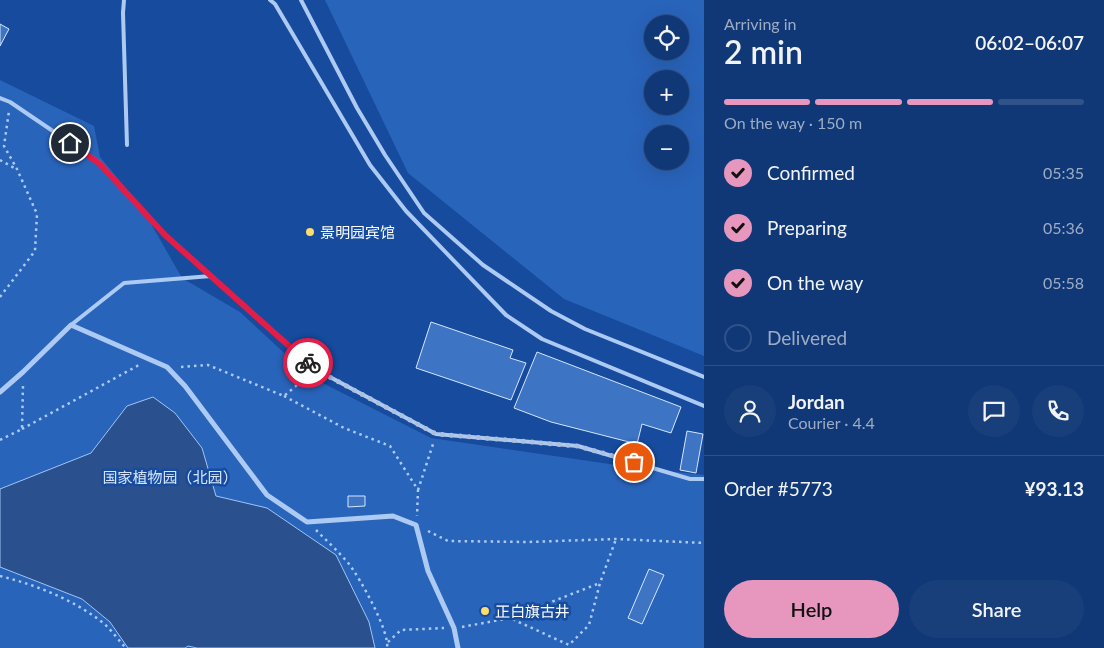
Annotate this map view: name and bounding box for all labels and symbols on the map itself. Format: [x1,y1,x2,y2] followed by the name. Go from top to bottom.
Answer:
[49,122,91,164] pin
[320,223,395,241] place label: 景明园宾馆
[304,226,316,238] marker: 景明园宾馆
[283,338,333,388] courier
[613,441,655,483] pin
[102,468,238,486] park label: 国家植物园（北园）
[495,602,570,620] place label: 正白旗古井
[479,605,491,617] marker: 正白旗古井

